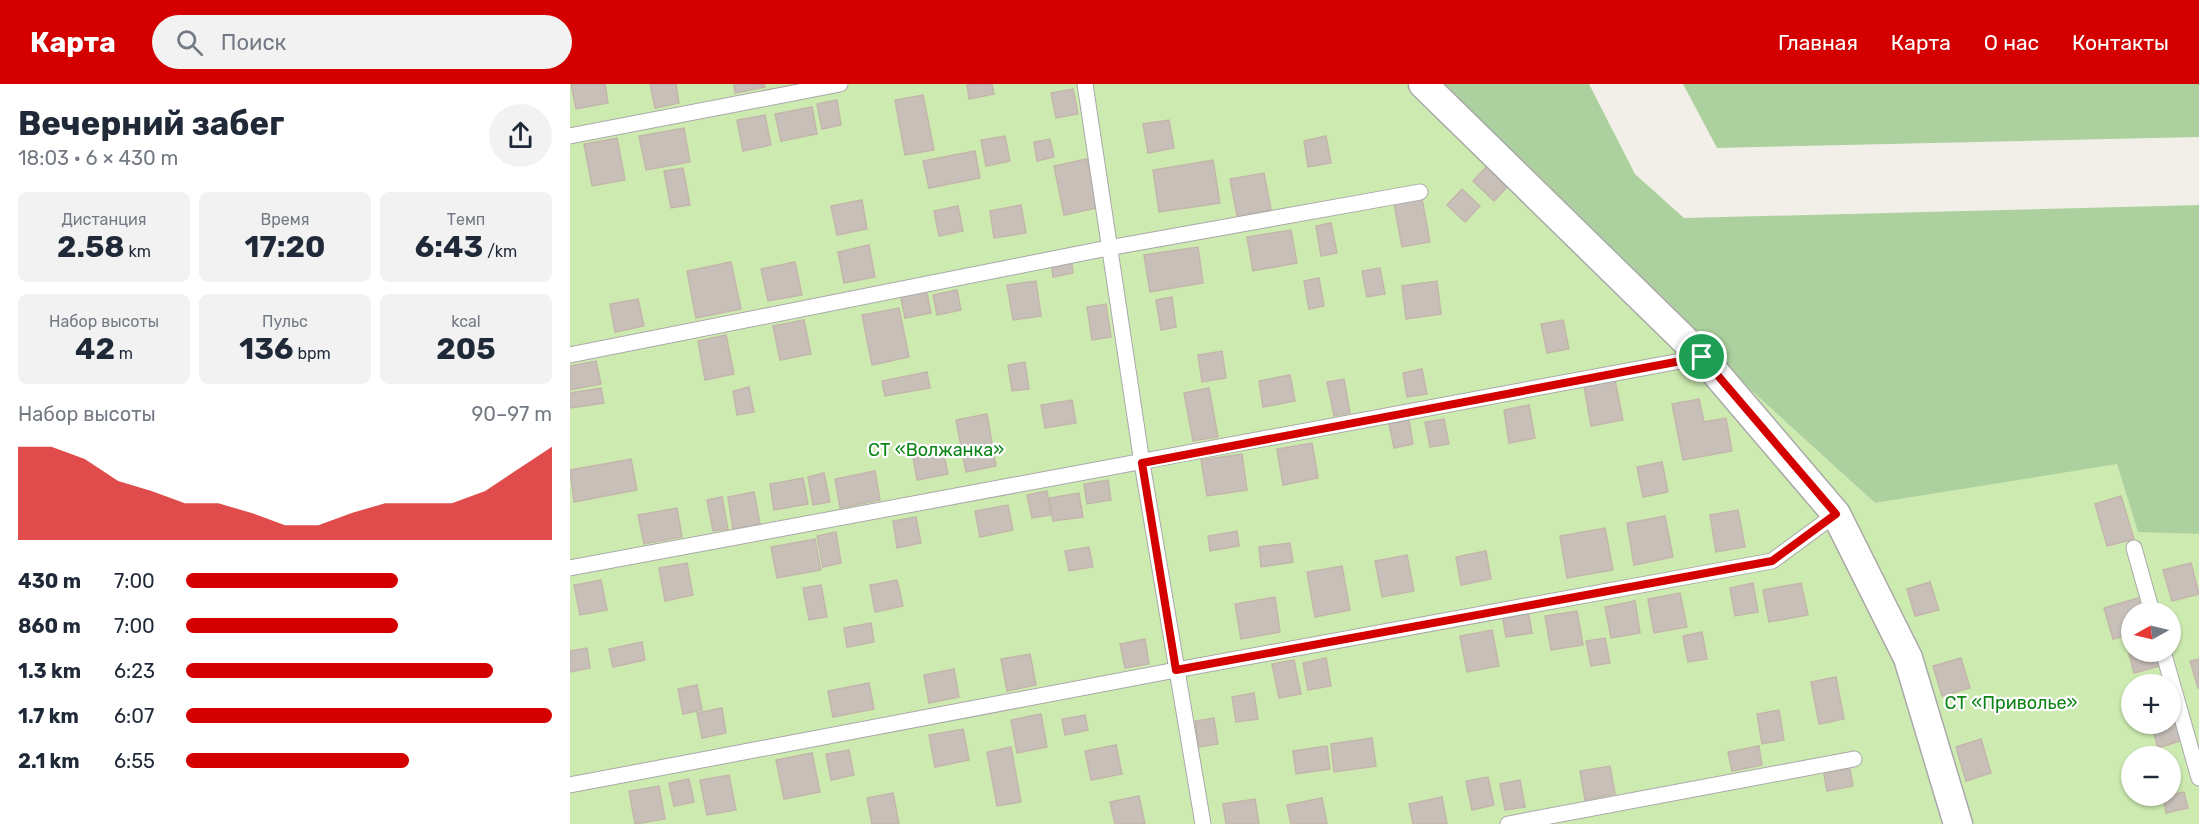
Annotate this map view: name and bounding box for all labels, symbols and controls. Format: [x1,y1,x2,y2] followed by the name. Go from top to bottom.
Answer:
[152,15,572,69] search box
[30,26,116,59] text: Карта
[173,26,206,59] icon: search
[221,29,286,56] text: Поиск
[1778,30,1858,55] text: Главная
[1891,30,1951,55] text: Карта
[1984,30,2039,55] text: О нас
[2072,30,2169,55] text: Контакты
[18,104,284,143] text: Вечерний забег
[489,104,552,167] button: share
[18,146,178,170] text: 18:03 · 6 × 430 m
[61,210,147,229] text: Дистанция
[261,210,309,229] text: Время
[447,210,485,229] text: Темп
[57,229,125,265] text: 2.58
[245,229,325,265] text: 17:20
[415,229,483,265] text: 6:43
[125,242,151,261] text: km
[483,242,517,261] text: /km
[49,312,159,331] text: Набор высоты
[262,312,308,331] text: Пульс
[451,312,481,331] text: kcal
[75,331,115,367] text: 42
[239,331,294,367] text: 136
[436,331,496,367] text: 205
[1676,331,1727,382] pin
[1685,340,1718,373] icon: arrive
[115,344,133,363] text: m
[294,344,331,363] text: bpm
[18,402,156,426] text: Набор высоты
[471,402,552,426] text: 90–97 m
[868,439,1004,461] park label: СТ «Волжанка»
[18,569,81,593] text: 430 m
[114,569,155,593] text: 7:00
[2121,602,2181,662] north arrow
[2121,602,2181,806] map controls
[18,614,81,638] text: 860 m
[114,614,155,638] text: 7:00
[18,659,81,683] text: 1.3 km
[114,659,155,683] text: 6:23
[2121,674,2181,734] button: +
[1944,692,2078,714] park label: СТ «Приволье»
[18,704,79,728] text: 1.7 km
[114,704,154,728] text: 6:07
[2121,746,2181,806] button: −
[18,749,80,773] text: 2.1 km
[114,749,155,773] text: 6:55

